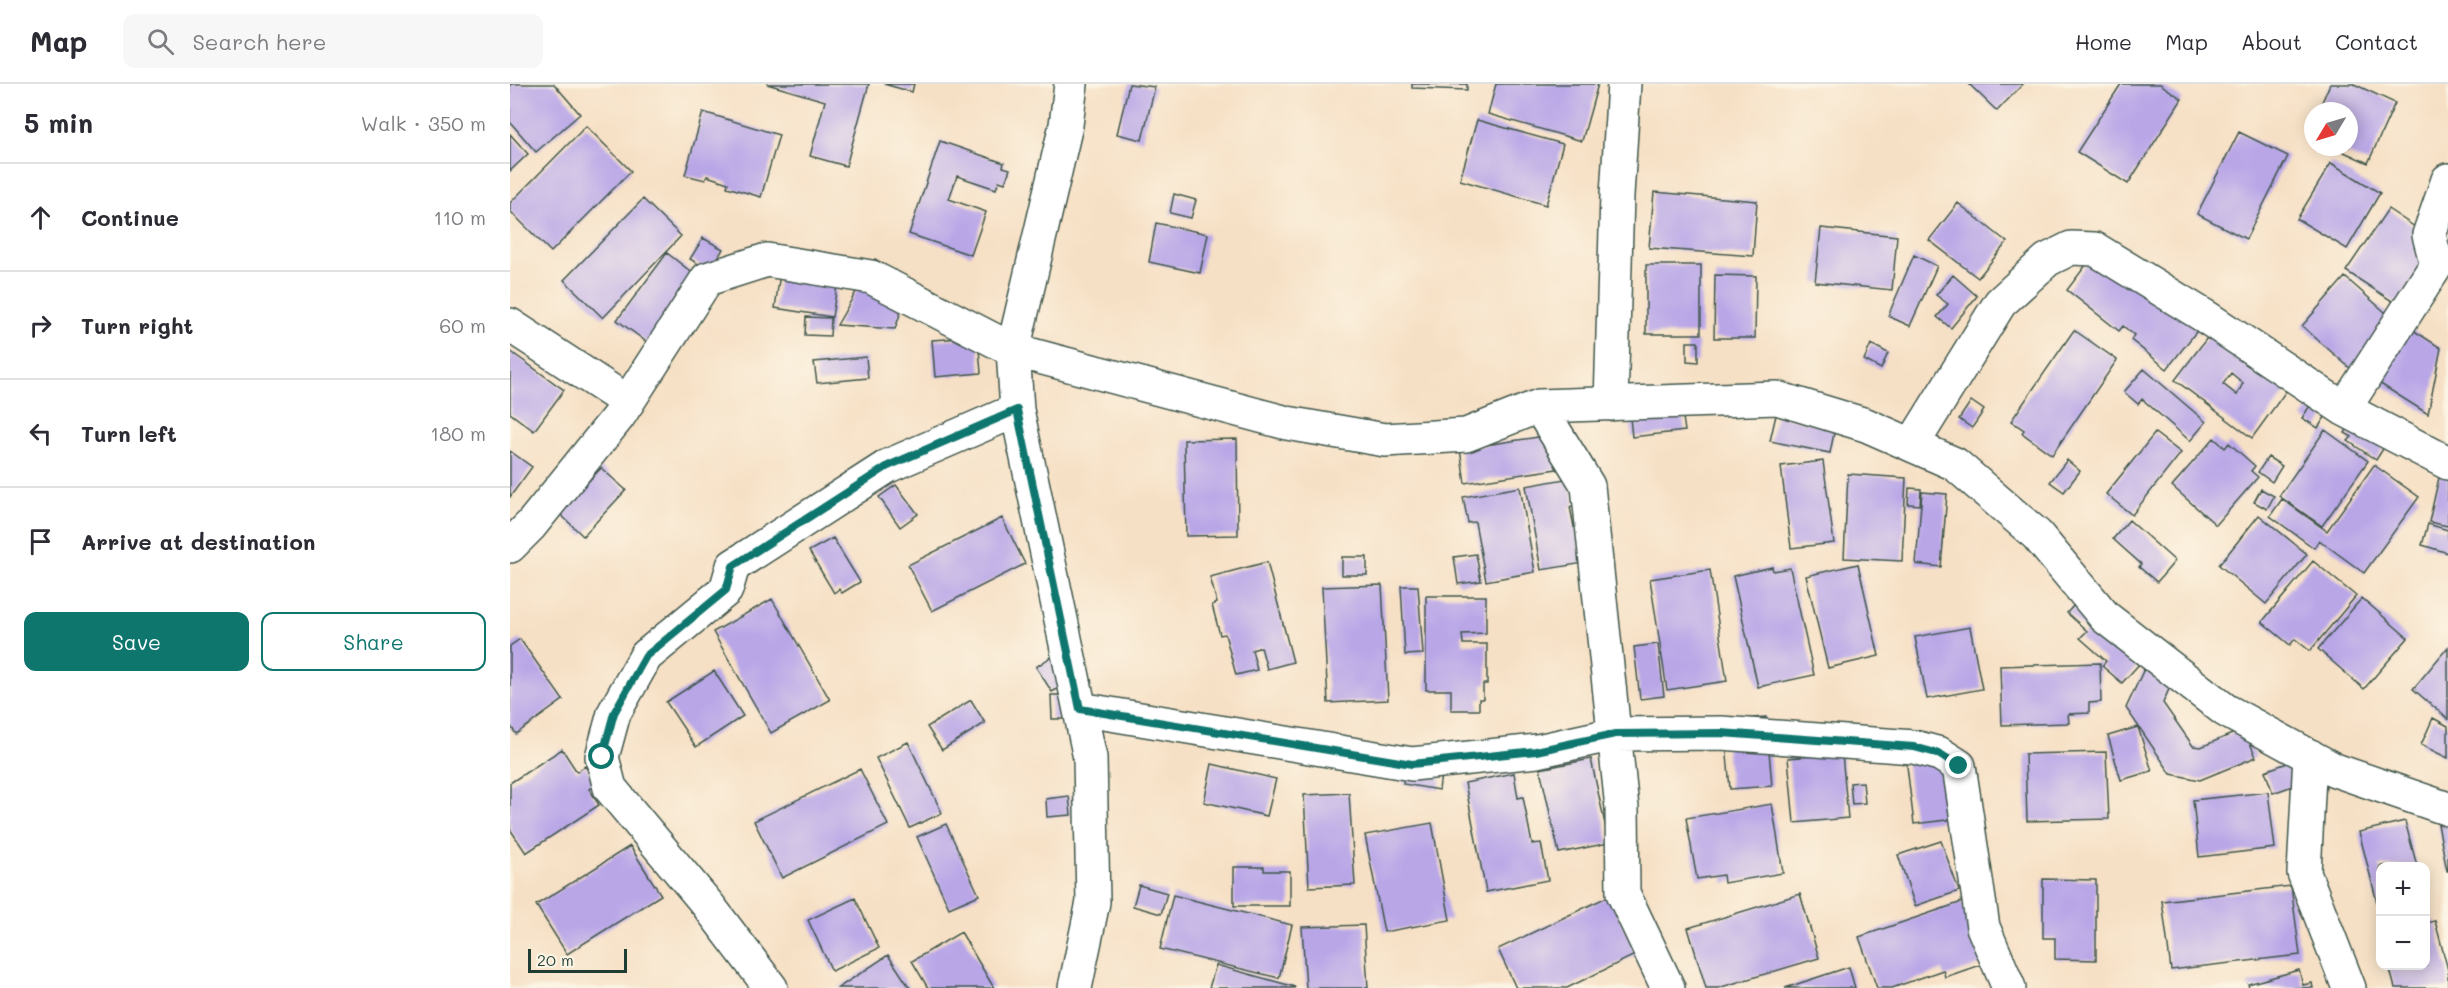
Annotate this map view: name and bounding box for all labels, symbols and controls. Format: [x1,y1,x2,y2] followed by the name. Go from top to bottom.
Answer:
[123,14,543,68] search box
[30,23,87,59] text: Map
[144,25,177,58] icon: search
[192,27,326,56] text: Search here
[2075,28,2132,55] text: Home
[2165,28,2208,55] text: Map
[2241,28,2302,55] text: About
[2335,28,2418,55] text: Contact
[2304,102,2358,156] north arrow
[24,106,93,140] text: 5 min
[361,110,486,136] text: Walk · 350 m
[24,201,57,234] icon: ahead
[81,203,179,232] text: Continue
[433,204,486,230] text: 110 m
[24,309,57,342] icon: right
[81,311,193,340] text: Turn right
[439,312,486,338] text: 60 m
[24,417,57,450] icon: left
[81,419,177,448] text: Turn left
[430,420,486,446] text: 180 m
[24,525,57,558] icon: arrive
[81,527,316,556] text: Arrive at destination
[24,612,249,671] button: Save
[261,612,486,671] button: Share
[588,743,614,769] route start
[1945,752,1971,778] route end
[2376,862,2430,970] map controls
[2376,862,2430,916] button: +
[2376,916,2430,970] button: −
[528,946,627,974] scale bar
[537,949,574,970] text: 20 m

